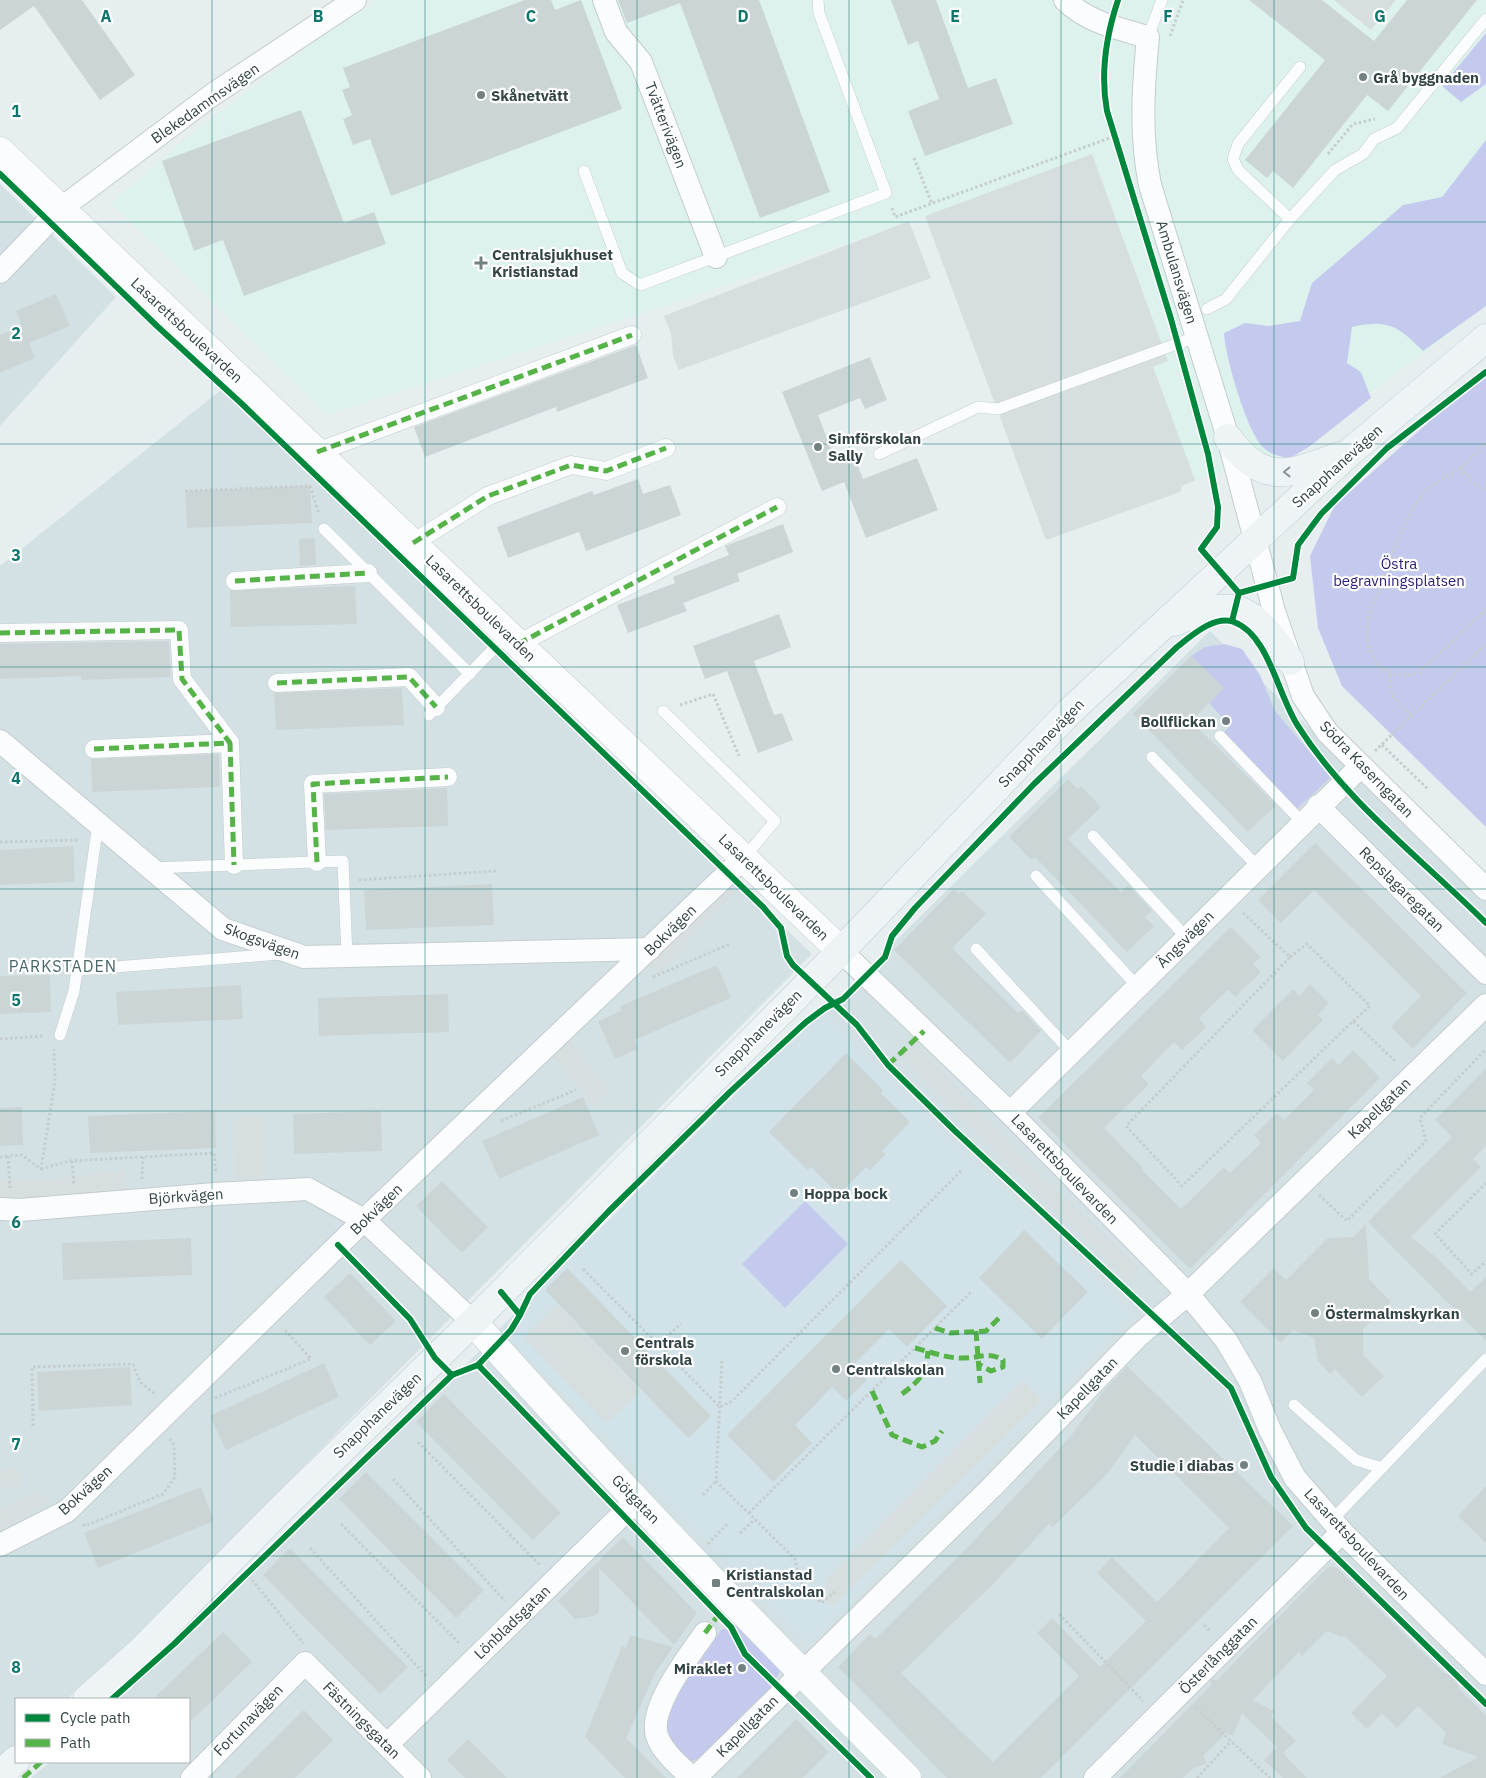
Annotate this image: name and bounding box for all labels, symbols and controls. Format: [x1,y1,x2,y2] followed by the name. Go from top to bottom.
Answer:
[101,6,112,26] text: A
[313,6,324,26] text: B
[526,6,536,26] text: C
[737,6,749,26] text: D
[950,6,960,26] text: E
[1163,6,1173,26] text: F
[1374,6,1386,26] text: G
[147,59,263,147] street label: Blekedammsvägen
[1373,68,1479,87] place label: Grå byggnaden
[1357,71,1369,83] marker: Grå byggnaden
[641,79,691,171] street label: Tvätterivägen
[491,86,569,105] place label: Skånetvätt
[475,89,487,101] marker: Skånetvätt
[11,101,21,121] text: 1
[1152,218,1202,326] street label: Ambulansvägen
[492,245,613,281] place label: Centralsjukhuset Kristianstad
[474,256,488,270] marker: Centralsjukhuset Kristianstad
[127,273,247,387] street label: Lasarettsboulevarden
[11,323,21,343] text: 2
[1288,420,1386,512] street label: Snapphanevägen
[828,429,921,465] place label: Simförskolan Sally
[812,441,824,453] marker: Simförskolan Sally
[1283,467,1290,477] one-way arrow
[11,545,21,565] text: 3
[422,550,540,666] street label: Lasarettsboulevarden
[1333,554,1465,590] park label: Östra begravningsplatsen
[994,695,1088,791] street label: Snapphanevägen
[1140,712,1216,731] place label: Bollflickan
[1220,715,1232,727] marker: Bollflickan
[1316,717,1418,821] street label: Södra Kaserngatan
[11,768,21,788] text: 4
[715,829,833,945] street label: Lasarettsboulevarden
[1355,842,1449,936] street label: Repslagaregatan
[640,900,700,960] street label: Bokvägen
[1152,906,1218,972] street label: Ängsvägen
[221,918,303,964] street label: Skogsvägen
[9,956,117,976] district label: PARKSTADEN
[710,985,806,1081] street label: Snapphanevägen
[11,990,21,1010] text: 5
[1344,1073,1414,1143] street label: Kapellgatan
[1007,1110,1123,1228] street label: Lasarettsboulevarden
[346,1179,406,1239] street label: Bokvägen
[148,1184,224,1208] street label: Björkvägen
[804,1184,888,1203] place label: Hoppa bock
[788,1187,800,1199] marker: Hoppa bock
[11,1212,21,1232] text: 6
[1325,1304,1460,1323] place label: Östermalmskyrkan
[1309,1307,1321,1319] marker: Östermalmskyrkan
[635,1333,695,1369] place label: Centrals förskola
[619,1345,631,1357] marker: Centrals förskola
[1052,1353,1122,1423] street label: Kapellgatan
[846,1360,944,1379] place label: Centralskolan
[830,1363,842,1375] marker: Centralskolan
[329,1368,425,1462] street label: Snapphanevägen
[11,1434,21,1454] text: 7
[1130,1456,1234,1475] place label: Studie i diabas
[1238,1459,1250,1471] marker: Studie i diabas
[54,1461,116,1519] street label: Bokvägen
[608,1470,664,1528] street label: Götgatan
[1300,1484,1414,1604] street label: Lasarettsboulevarden
[726,1565,824,1601] place label: Kristianstad Centralskolan
[710,1577,722,1589] marker: Kristianstad Centralskolan
[470,1581,554,1663] street label: Lönbladsgatan
[1175,1612,1261,1698] street label: Österlånggatan
[11,1657,21,1677] text: 8
[674,1659,732,1678] place label: Miraklet
[736,1662,748,1674] marker: Miraklet
[319,1677,405,1763] street label: Fästningsgatan
[209,1680,287,1760] street label: Fortunavägen
[712,1691,782,1761] street label: Kapellgatan
[15,1698,190,1763] legend
[60,1708,131,1727] text: Cycle path
[60,1733,91,1752] text: Path

